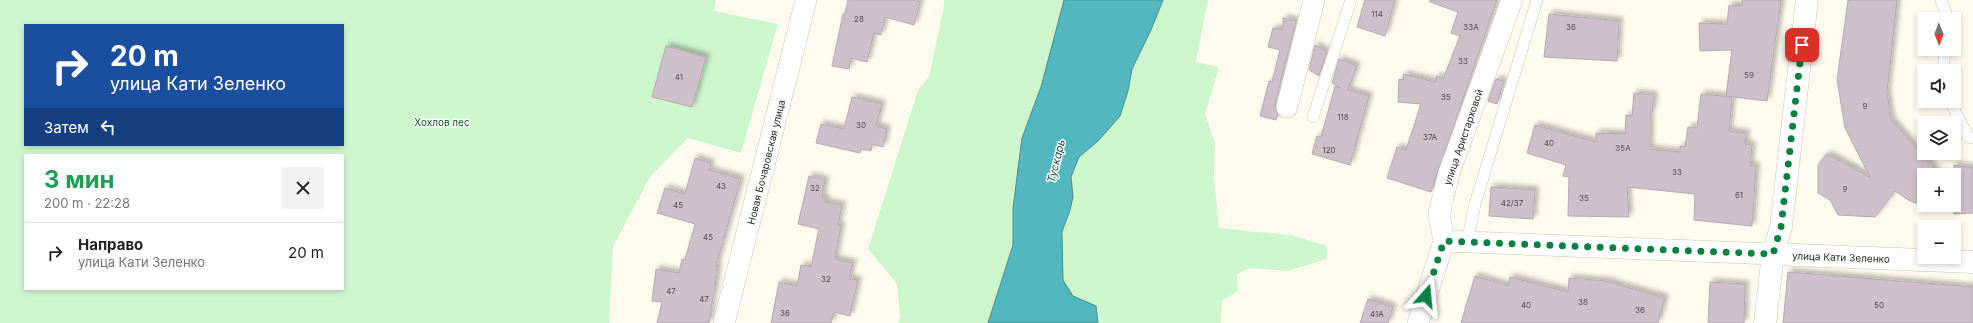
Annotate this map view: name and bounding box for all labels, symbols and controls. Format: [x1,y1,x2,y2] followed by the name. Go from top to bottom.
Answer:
[1371,9,1383,19] house number: 114
[1917,12,1961,56] north arrow
[1917,12,1961,264] map controls
[854,14,864,24] house number: 28
[1463,22,1479,32] house number: 33А
[1566,22,1576,32] house number: 36
[1785,28,1819,62] pin
[1791,34,1813,56] icon: arrive
[110,39,179,73] text: 20 m
[44,40,96,92] icon: right
[1458,56,1468,66] house number: 33
[1917,64,1961,108] button: sound
[1744,70,1754,80] house number: 59
[675,72,683,82] house number: 41
[110,73,286,94] text: улица Кати Зеленко
[1441,87,1485,187] street label: улица Аристарховой
[1441,92,1451,102] house number: 35
[745,98,787,226] street label: Новая Бочаровская улица
[1863,101,1868,111] house number: 9
[1337,112,1349,122] house number: 118
[97,116,119,138] icon: left
[414,116,470,128] park label: Хохлов лес
[1917,116,1961,160] button: layers
[44,118,89,137] text: Затем
[856,120,866,130] house number: 30
[1423,132,1438,142] house number: 37А
[1044,138,1068,184] water label: Тускарь
[1544,138,1554,148] house number: 40
[1615,143,1631,153] house number: 35А
[1322,145,1336,155] house number: 120
[44,165,115,194] text: 3 мин
[282,167,324,209] button: close
[1672,167,1682,177] house number: 33
[1917,168,1961,212] button: +
[716,181,726,191] house number: 43
[810,183,820,193] house number: 32
[1843,184,1848,194] house number: 9
[1735,190,1743,200] house number: 61
[1579,193,1589,203] house number: 35
[44,195,130,211] text: 200 m · 22:28
[1501,198,1524,208] house number: 42/37
[673,200,683,210] house number: 45
[1917,220,1961,264] button: −
[703,232,713,242] house number: 45
[78,235,143,254] text: Направо
[44,242,66,264] icon: right
[288,243,324,262] text: 20 m
[1792,249,1890,265] street label: улица Кати Зеленко
[78,254,205,270] text: улица Кати Зеленко
[821,274,831,284] house number: 32
[1405,275,1447,317] position arrow
[666,286,676,296] house number: 47
[699,294,709,304] house number: 47
[1578,297,1588,307] house number: 38
[1521,300,1531,310] house number: 40
[1874,300,1884,310] house number: 50
[1635,305,1645,315] house number: 36
[780,308,790,318] house number: 36
[1370,309,1384,319] house number: 41А

